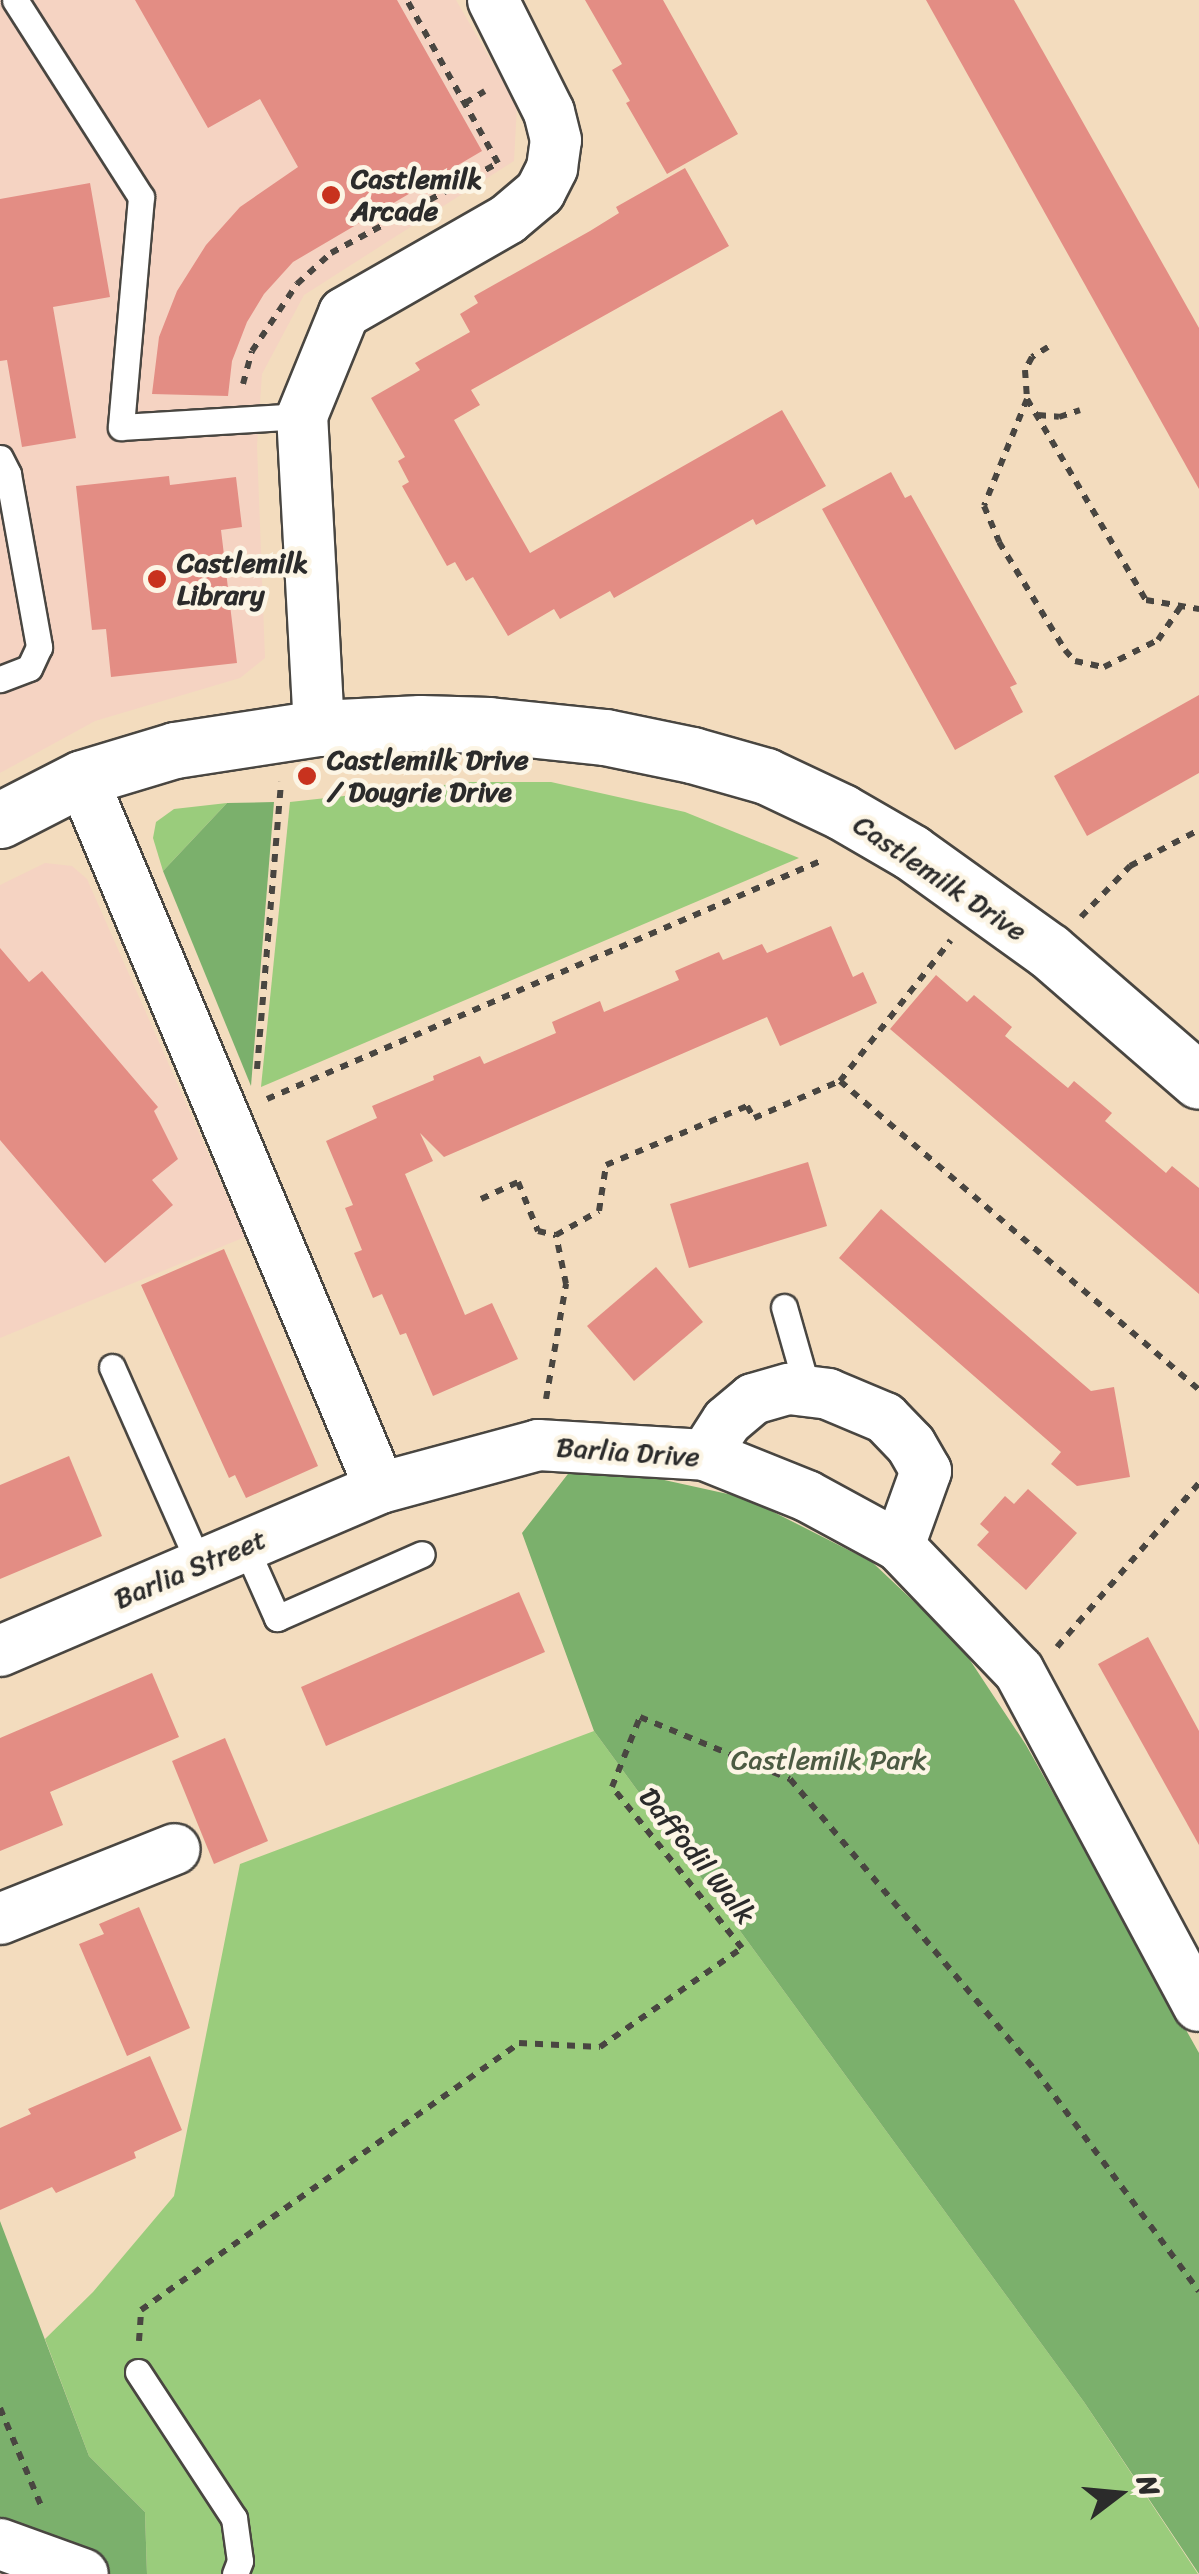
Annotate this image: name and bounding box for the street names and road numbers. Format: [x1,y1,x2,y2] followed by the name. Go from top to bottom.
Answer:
[847,808,1033,948] street label: Castlemilk Drive
[555,1430,701,1474] street label: Barlia Drive
[109,1522,271,1616] street label: Barlia Street
[632,1781,762,1931] street label: Daffodil Walk

